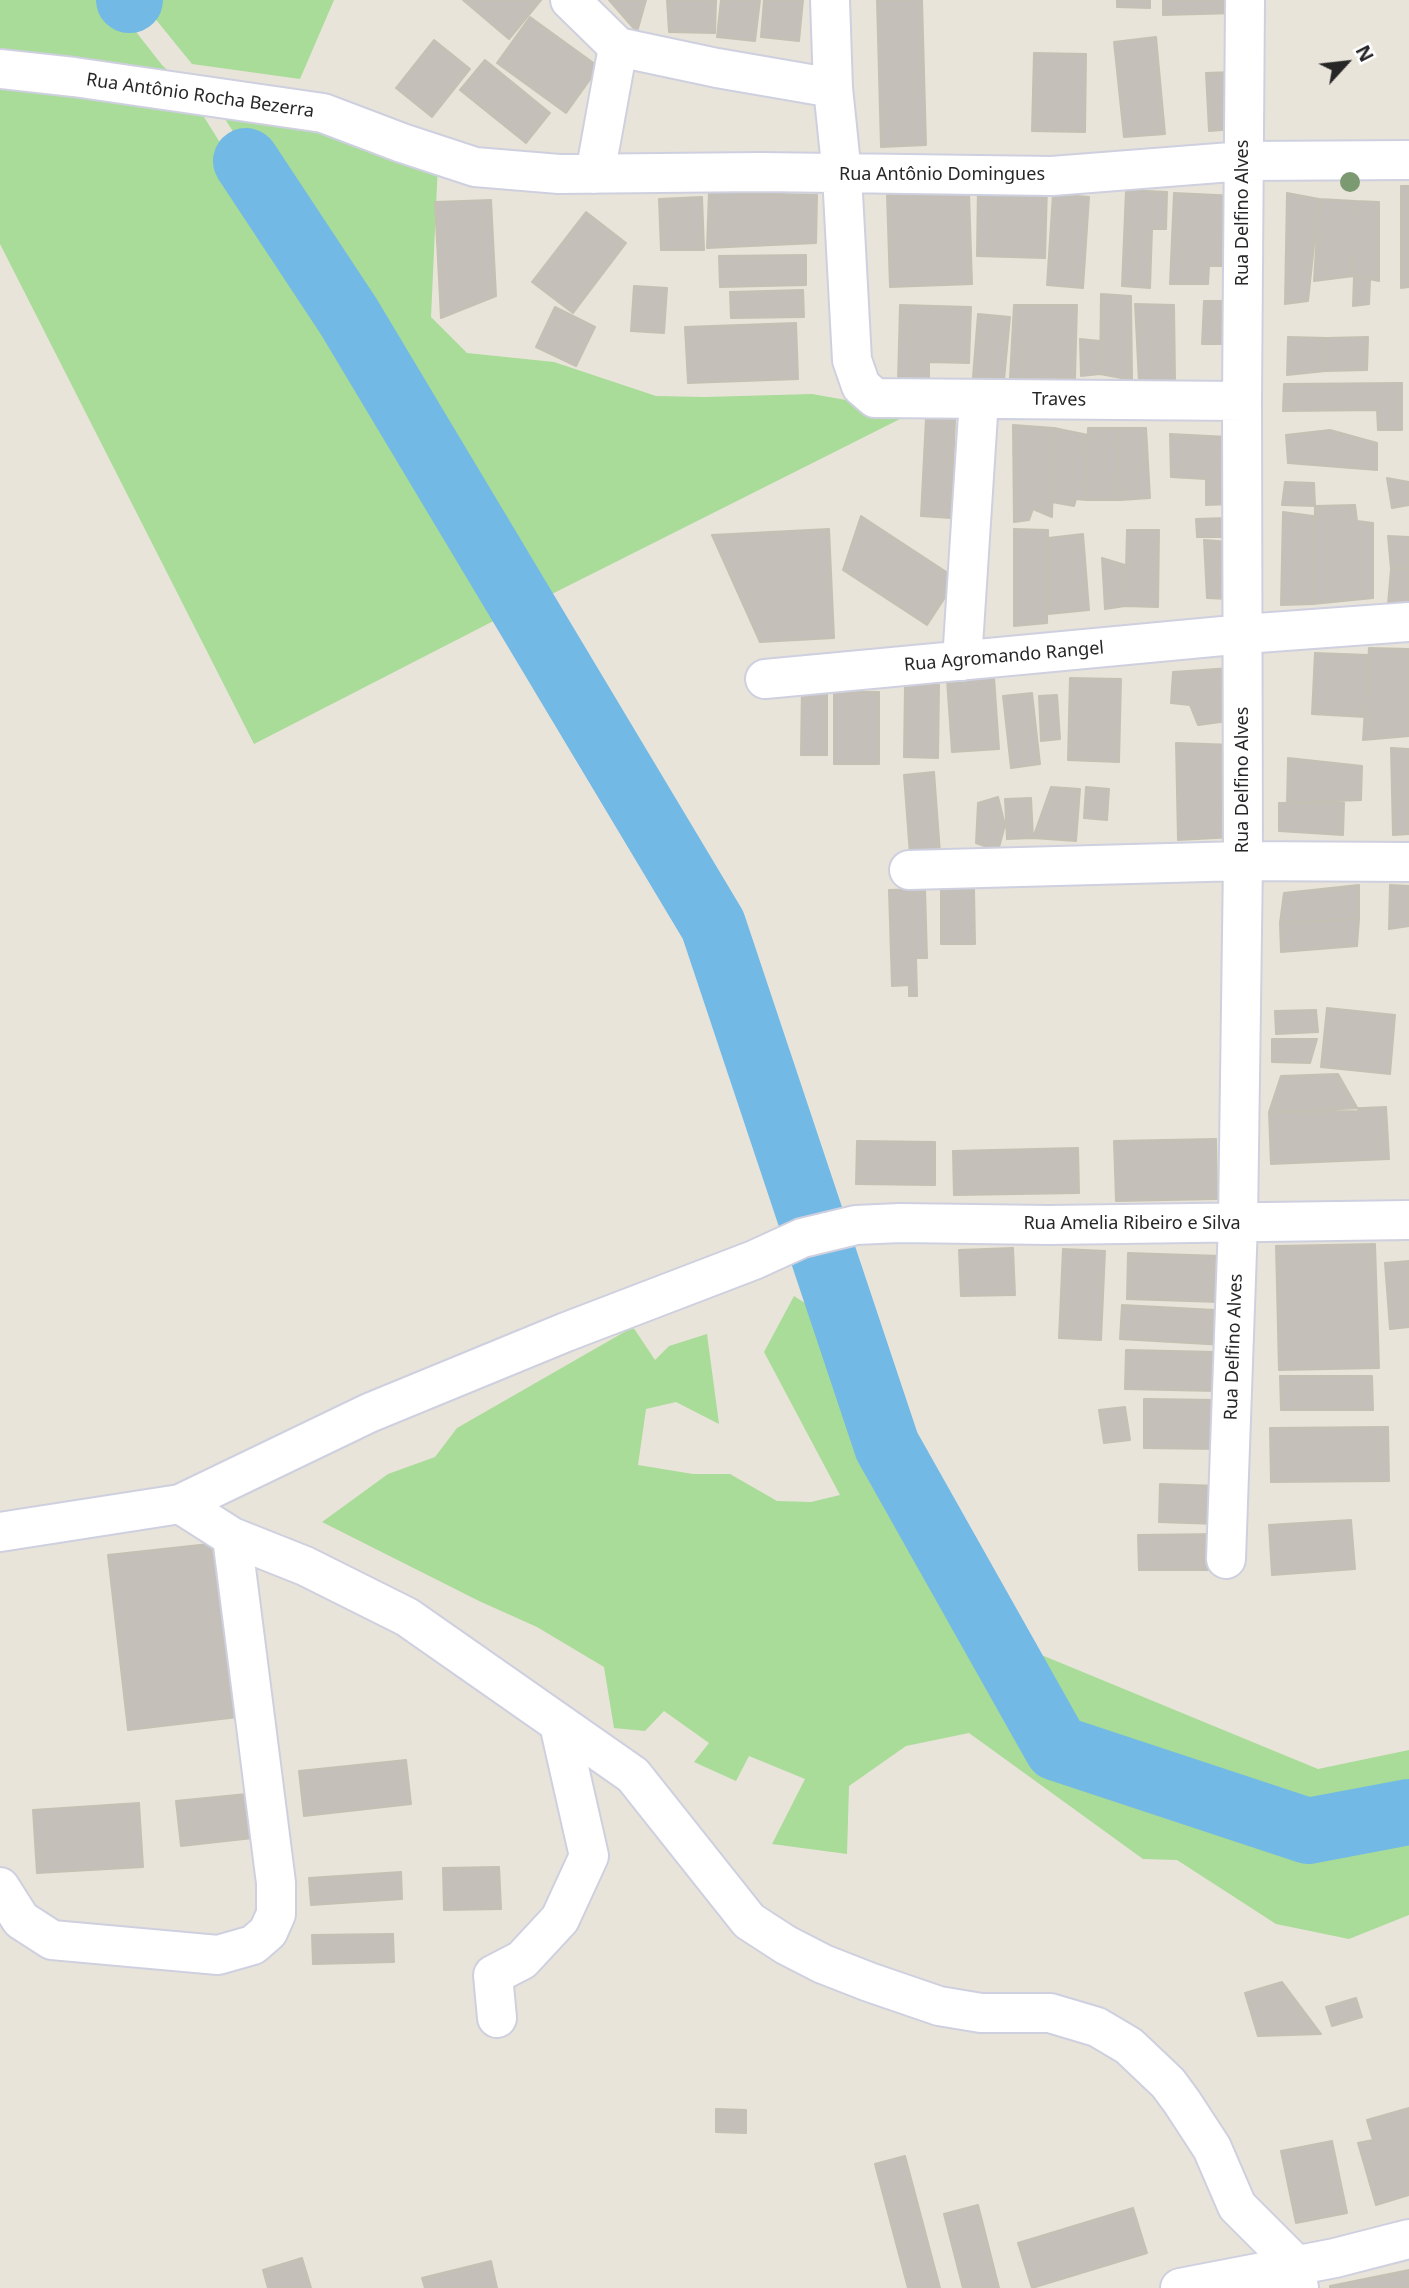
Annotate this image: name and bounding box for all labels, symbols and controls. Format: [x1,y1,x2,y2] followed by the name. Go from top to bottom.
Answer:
[1311,28,1381,98] north arrow
[1350,41,1380,66] text: N
[85,69,315,123] street label: Rua Antônio Rocha Bezerra
[1232,140,1254,286] street label: Rua Delfino Alves
[839,164,1045,186] street label: Rua Antônio Domingues
[1032,389,1086,411] street label: Traves
[903,637,1105,677] street label: Rua Agromando Rangel
[1232,707,1254,853] street label: Rua Delfino Alves
[1023,1213,1241,1235] street label: Rua Amelia Ribeiro e Silva
[1221,1273,1247,1421] street label: Rua Delfino Alves

